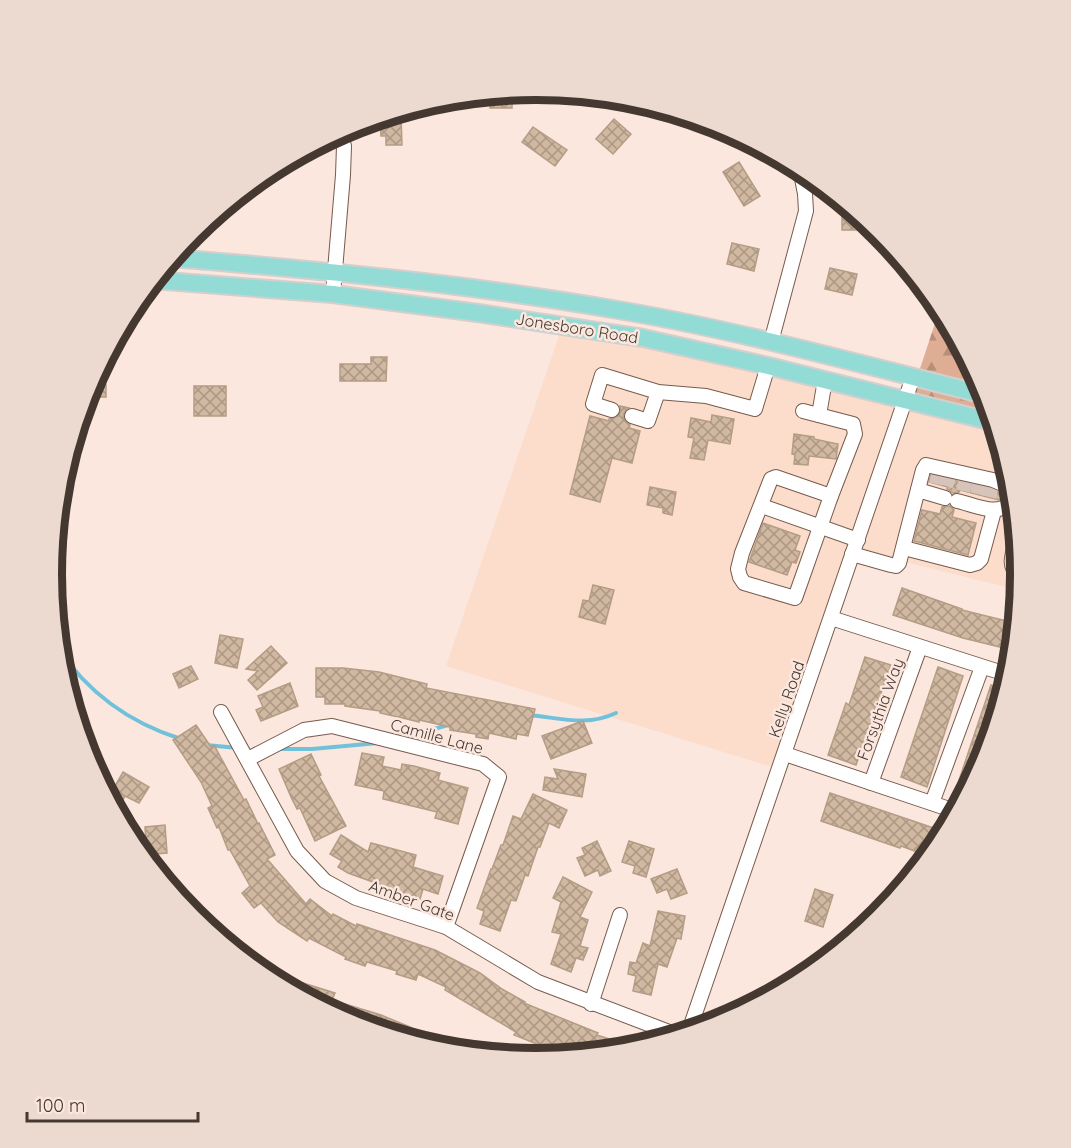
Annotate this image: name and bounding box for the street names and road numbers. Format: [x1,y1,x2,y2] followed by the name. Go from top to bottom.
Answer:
[514,308,640,348] street label: Jonesboro Road
[852,655,908,763] street label: Forsythia Way
[764,658,808,740] street label: Kelly Road
[388,714,486,758] street label: Camille Lane
[366,875,458,925] street label: Amber Gate

